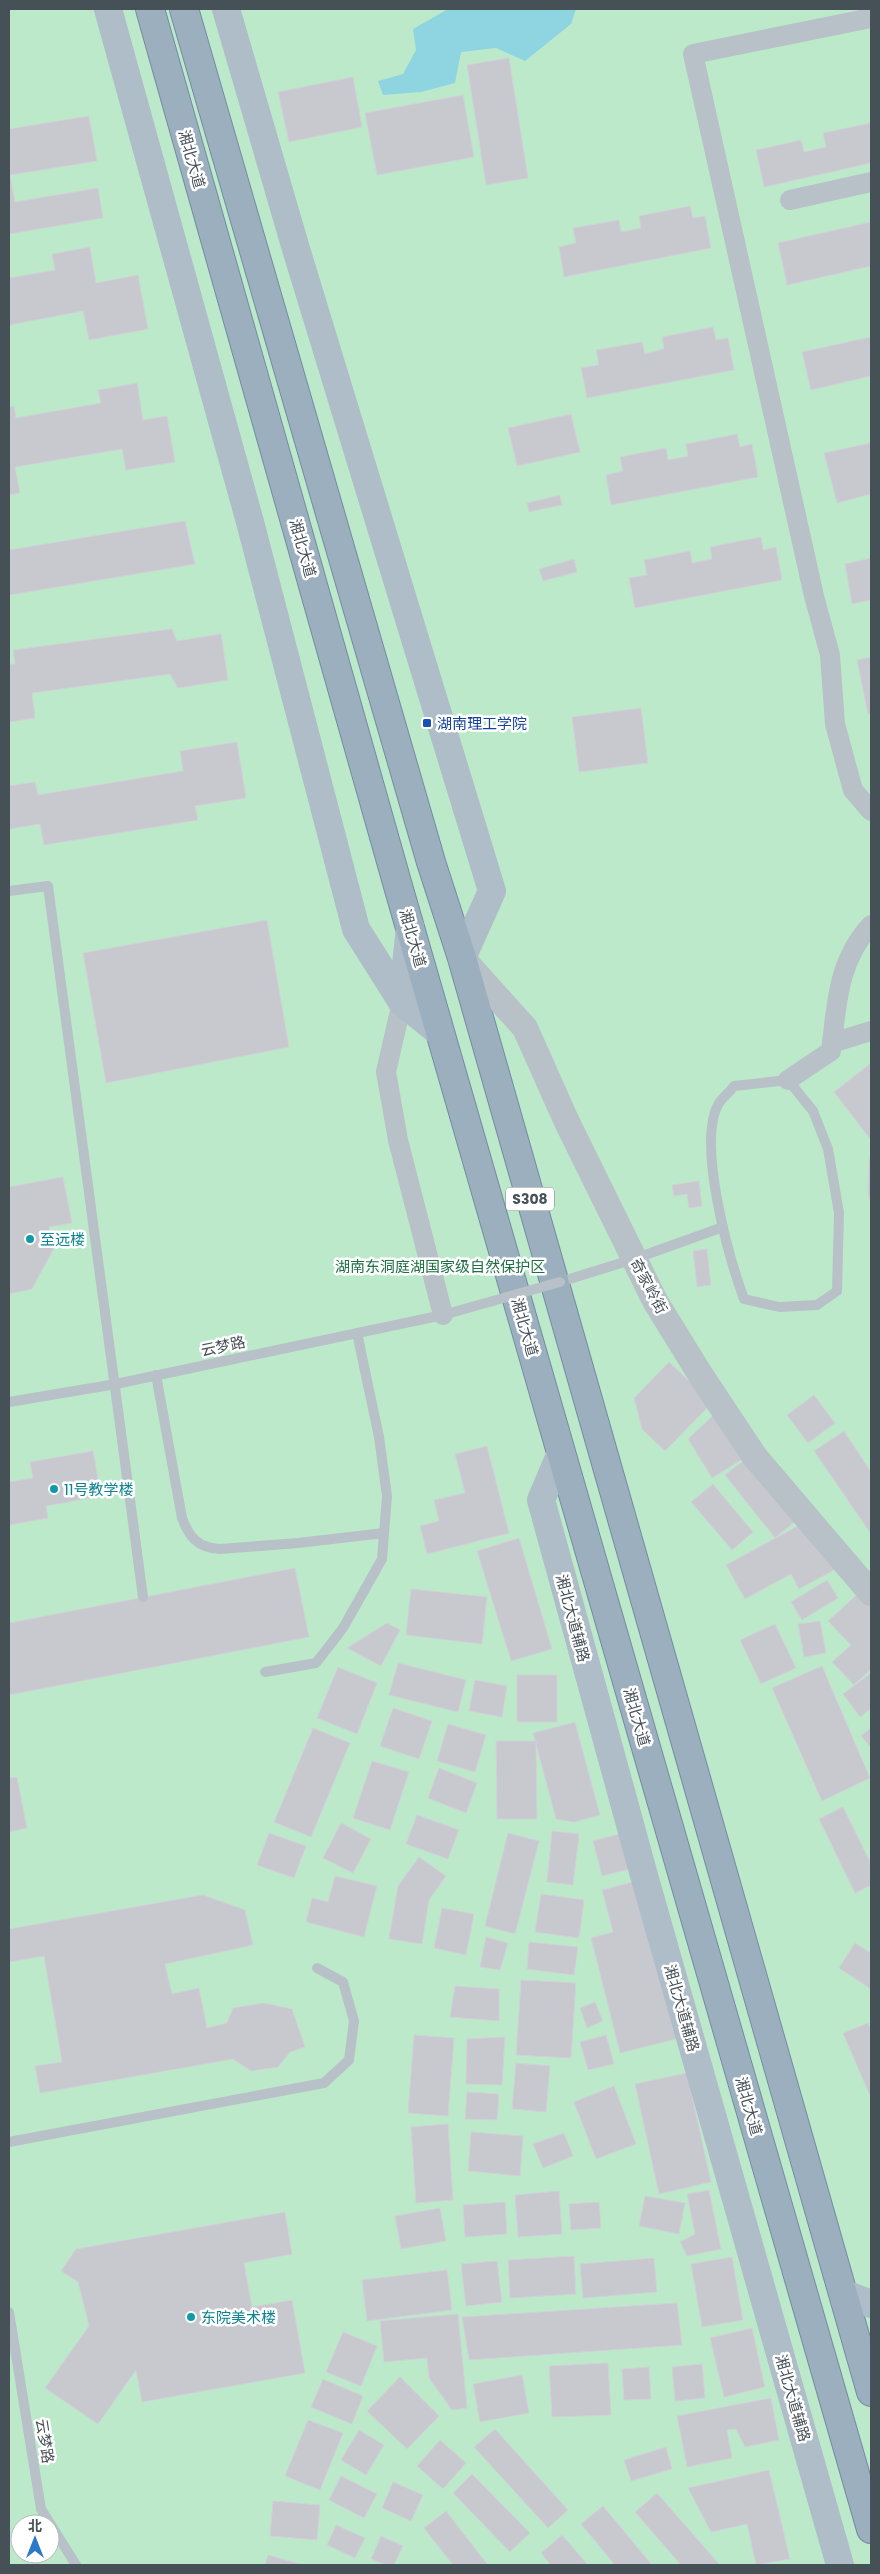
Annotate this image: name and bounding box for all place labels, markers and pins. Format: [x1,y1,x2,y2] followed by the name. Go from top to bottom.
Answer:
[437,713,527,734] place label: 湖南理工学院
[421,717,433,729] marker: 湖南理工学院
[40,1229,85,1250] place label: 至远楼
[24,1233,36,1245] marker: 至远楼
[64,1479,134,1500] place label: 11号教学楼
[48,1483,60,1495] marker: 11号教学楼
[201,2307,276,2328] place label: 东院美术楼
[185,2311,197,2323] marker: 东院美术楼

